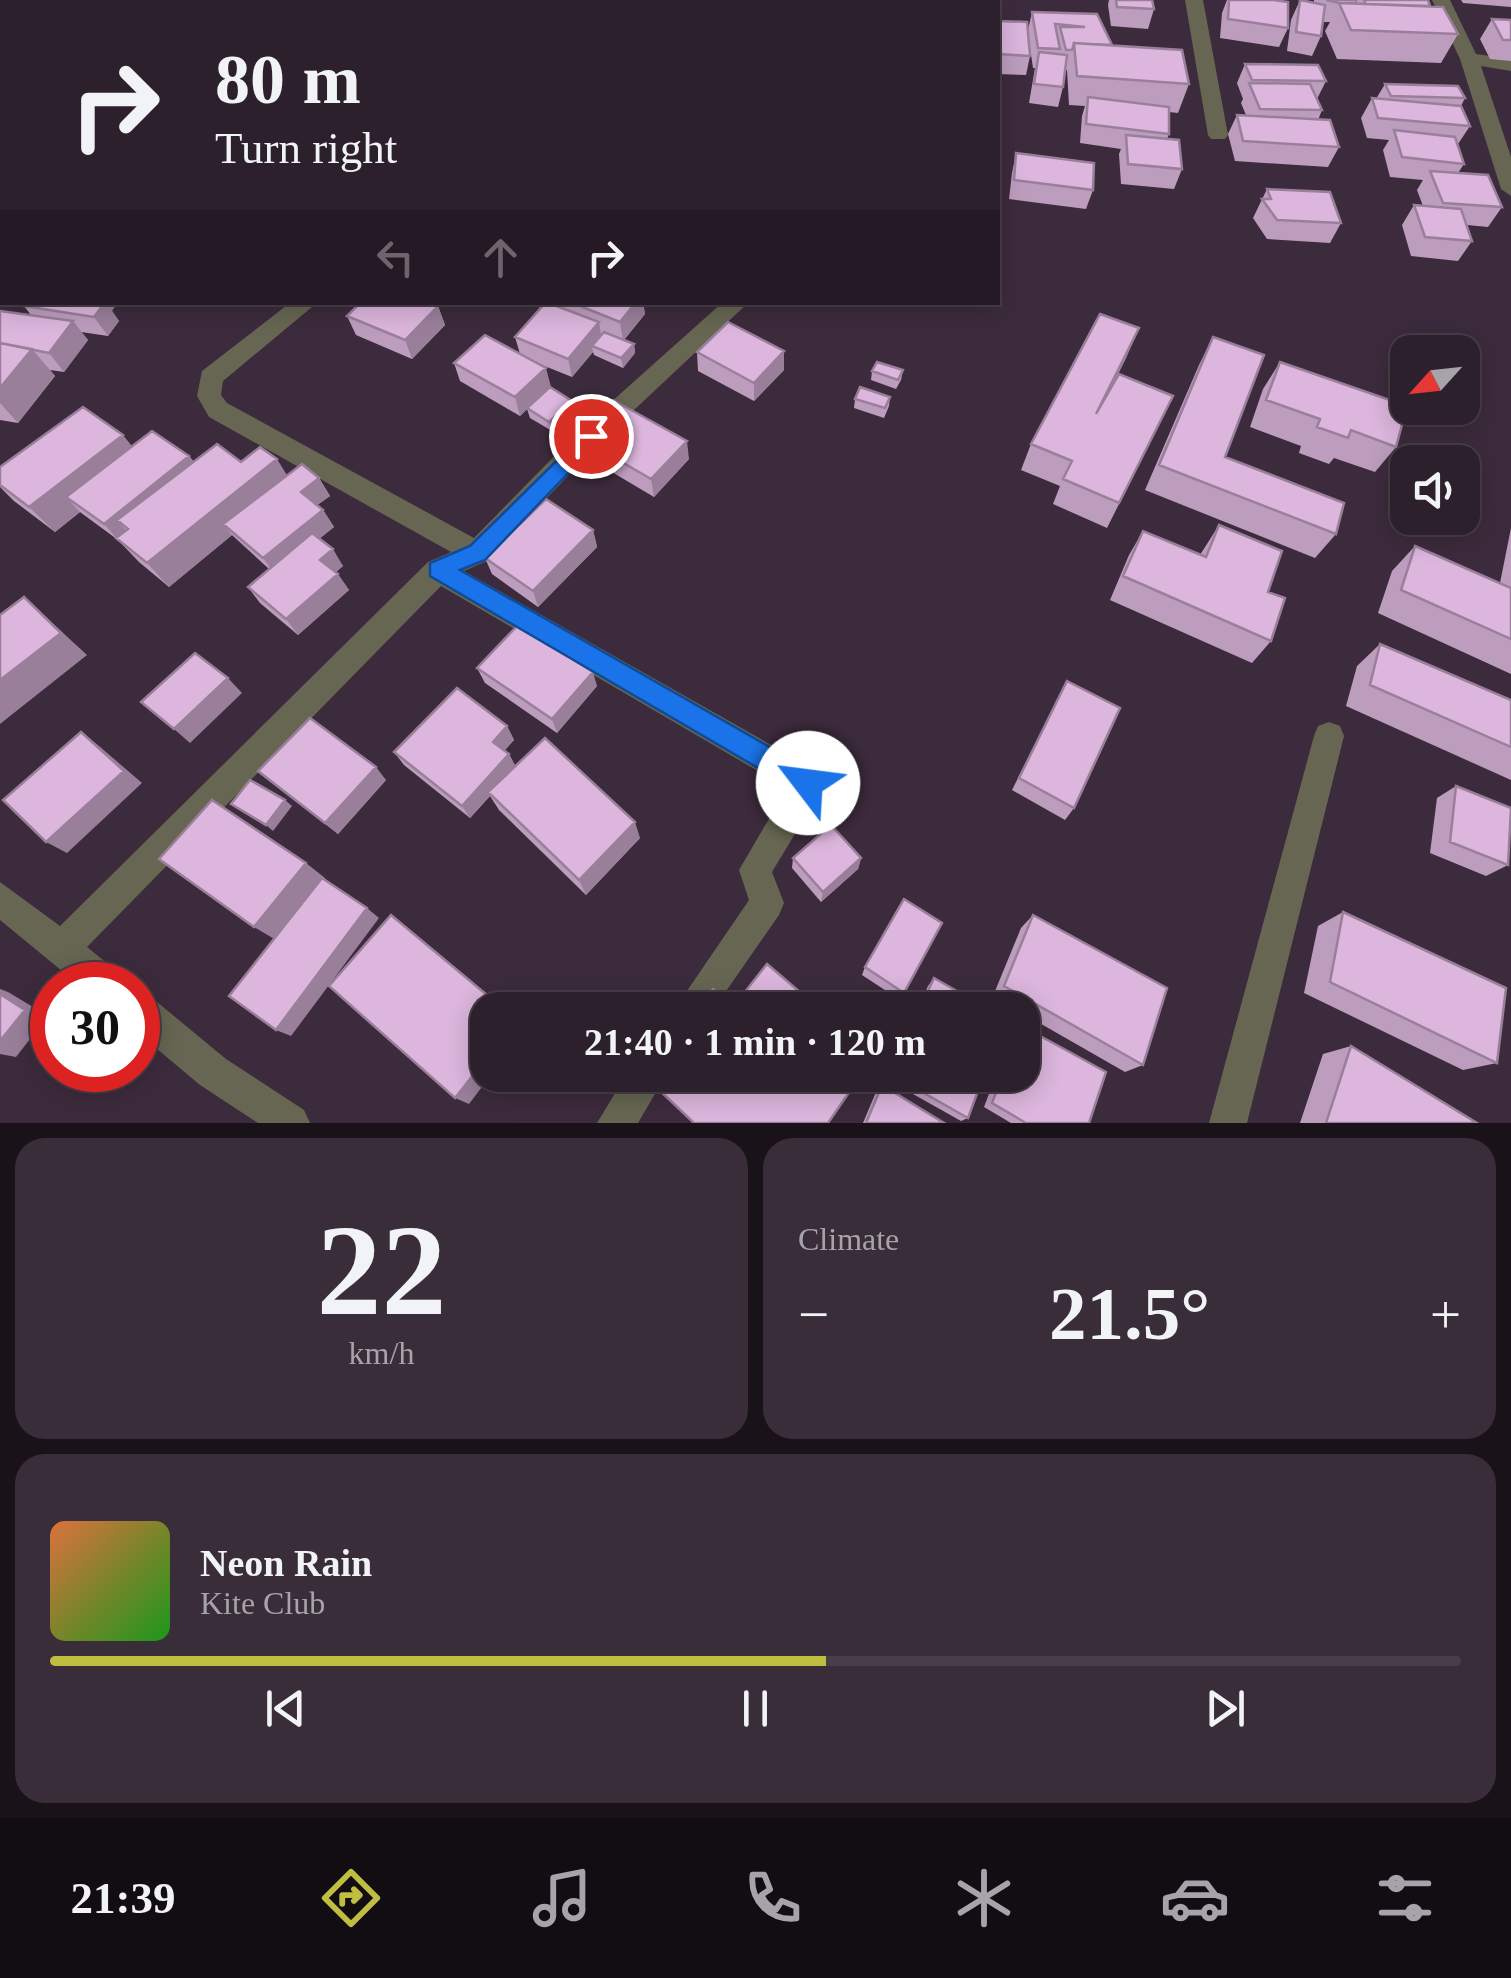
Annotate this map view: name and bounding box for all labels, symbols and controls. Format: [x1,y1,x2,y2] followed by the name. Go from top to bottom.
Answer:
[50,40,180,170] icon: right
[215,41,361,118] text: 80 m
[215,123,397,173] text: Turn right
[368,230,423,285] icon: left
[473,230,528,285] icon: ahead
[578,230,633,285] icon: right
[1390,335,1480,425] north arrow
[1390,335,1480,535] map controls
[549,394,634,479] pin
[564,409,619,464] icon: arrive
[1390,445,1480,535] button: sound
[756,731,860,835] position arrow
[30,962,160,1092] speed limit sign: 30
[584,1021,926,1063] text: 21:40 · 1 min · 120 m
[317,1198,447,1342] text: 22
[798,1221,899,1257] text: Climate
[1049,1272,1210,1355] text: 21.5°
[798,1284,829,1345] text: −
[1430,1284,1461,1345] text: +
[349,1335,414,1371] text: km/h
[200,1542,372,1584] text: Neon Rain
[200,1585,325,1621] text: Kite Club
[258,1681,313,1736] icon: previous
[728,1681,783,1736] icon: pause
[1198,1681,1253,1736] icon: next
[316,1863,386,1933] icon: directions
[527,1863,597,1933] icon: music
[738,1863,808,1933] icon: phone
[949,1863,1019,1933] icon: climate
[1160,1863,1230,1933] icon: car
[1370,1863,1440,1933] icon: filters
[70,1873,175,1923] text: 21:39

